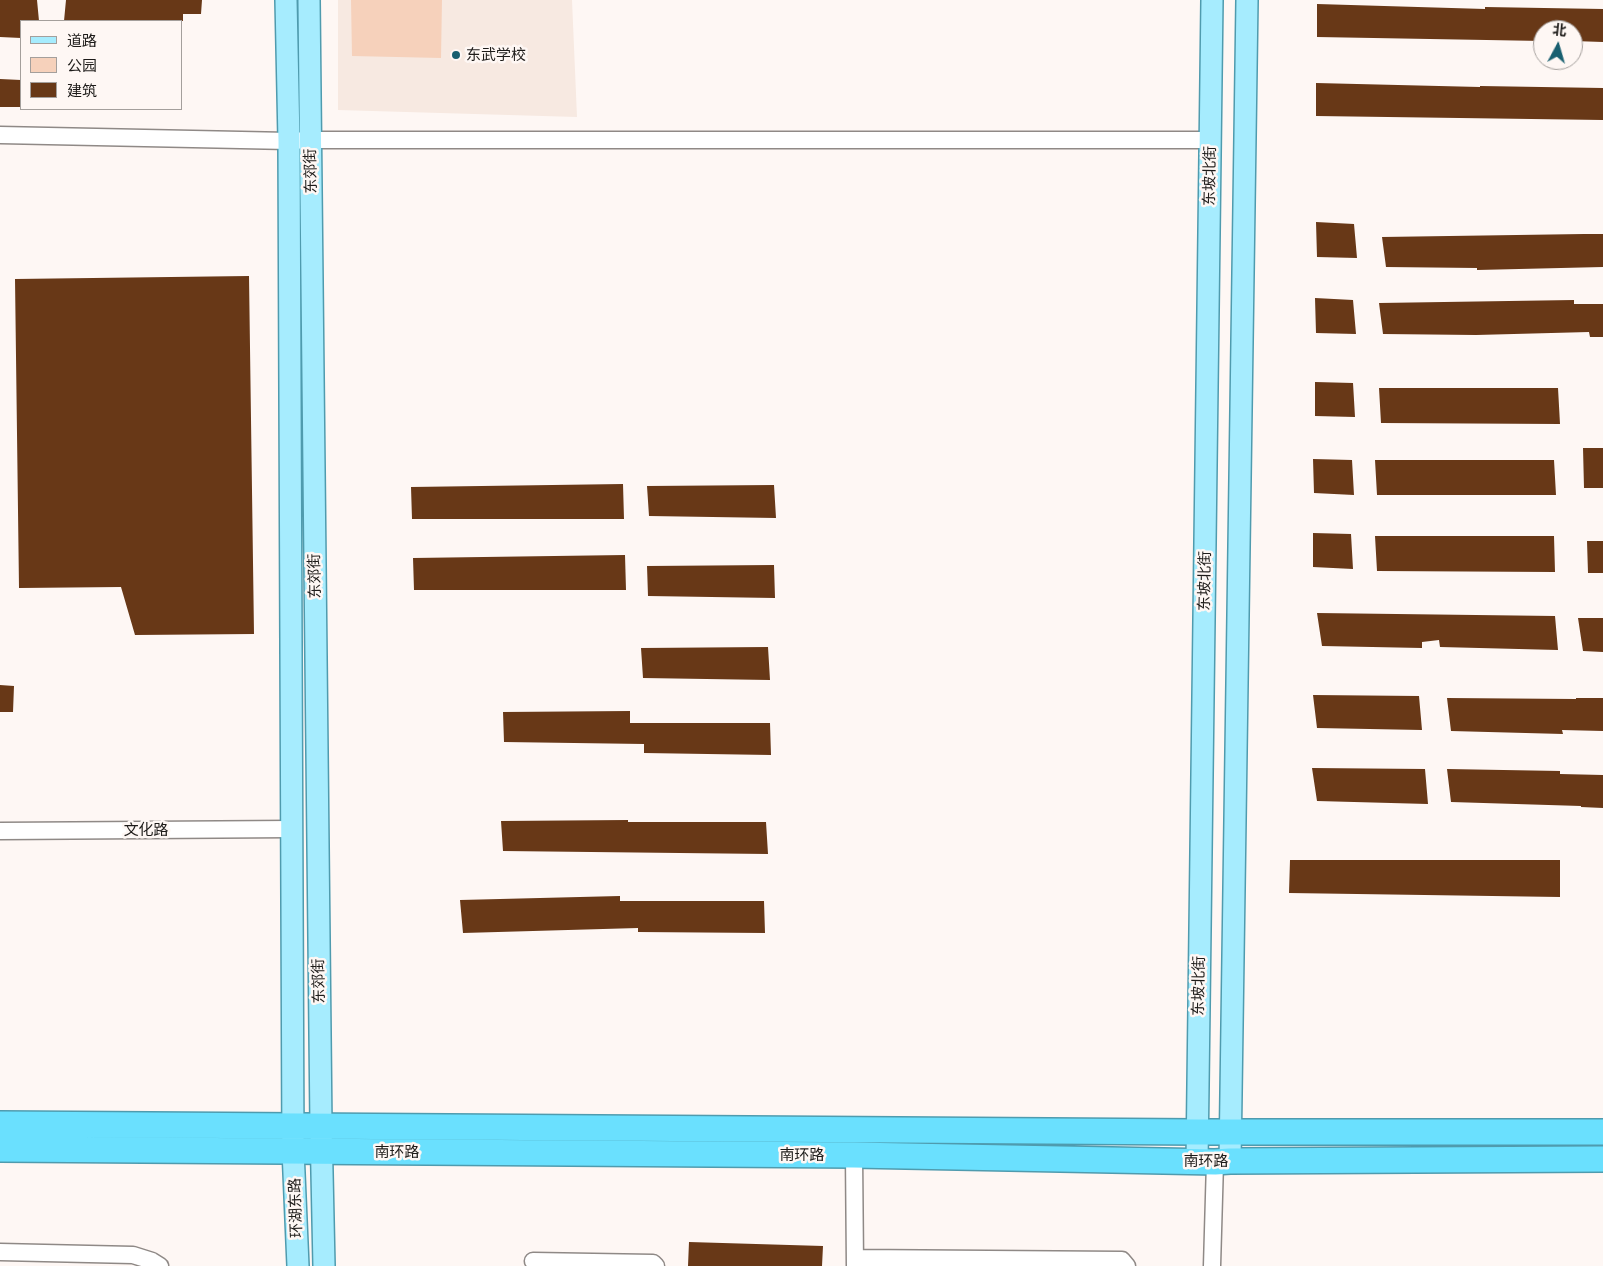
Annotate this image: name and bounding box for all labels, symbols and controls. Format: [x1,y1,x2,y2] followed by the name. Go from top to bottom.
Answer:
[20,20,182,110] legend
[1533,20,1583,70] north arrow
[1552,23,1567,39] text: 北
[67,34,97,49] text: 道路
[466,46,526,64] place label: 东武学校
[450,49,462,61] marker: 东武学校
[67,59,97,74] text: 公园
[67,84,97,99] text: 建筑
[1200,146,1220,206] street label: 东坡北街
[302,148,320,194] street label: 东郊街
[1195,551,1215,611] street label: 东坡北街
[306,553,324,599] street label: 东郊街
[124,821,168,839] street label: 文化路
[1189,956,1209,1016] street label: 东坡北街
[310,958,328,1004] street label: 东郊街
[375,1143,419,1161] street label: 南环路
[780,1146,824,1164] street label: 南环路
[1184,1152,1228,1170] street label: 南环路
[286,1178,306,1238] street label: 环湖东路

